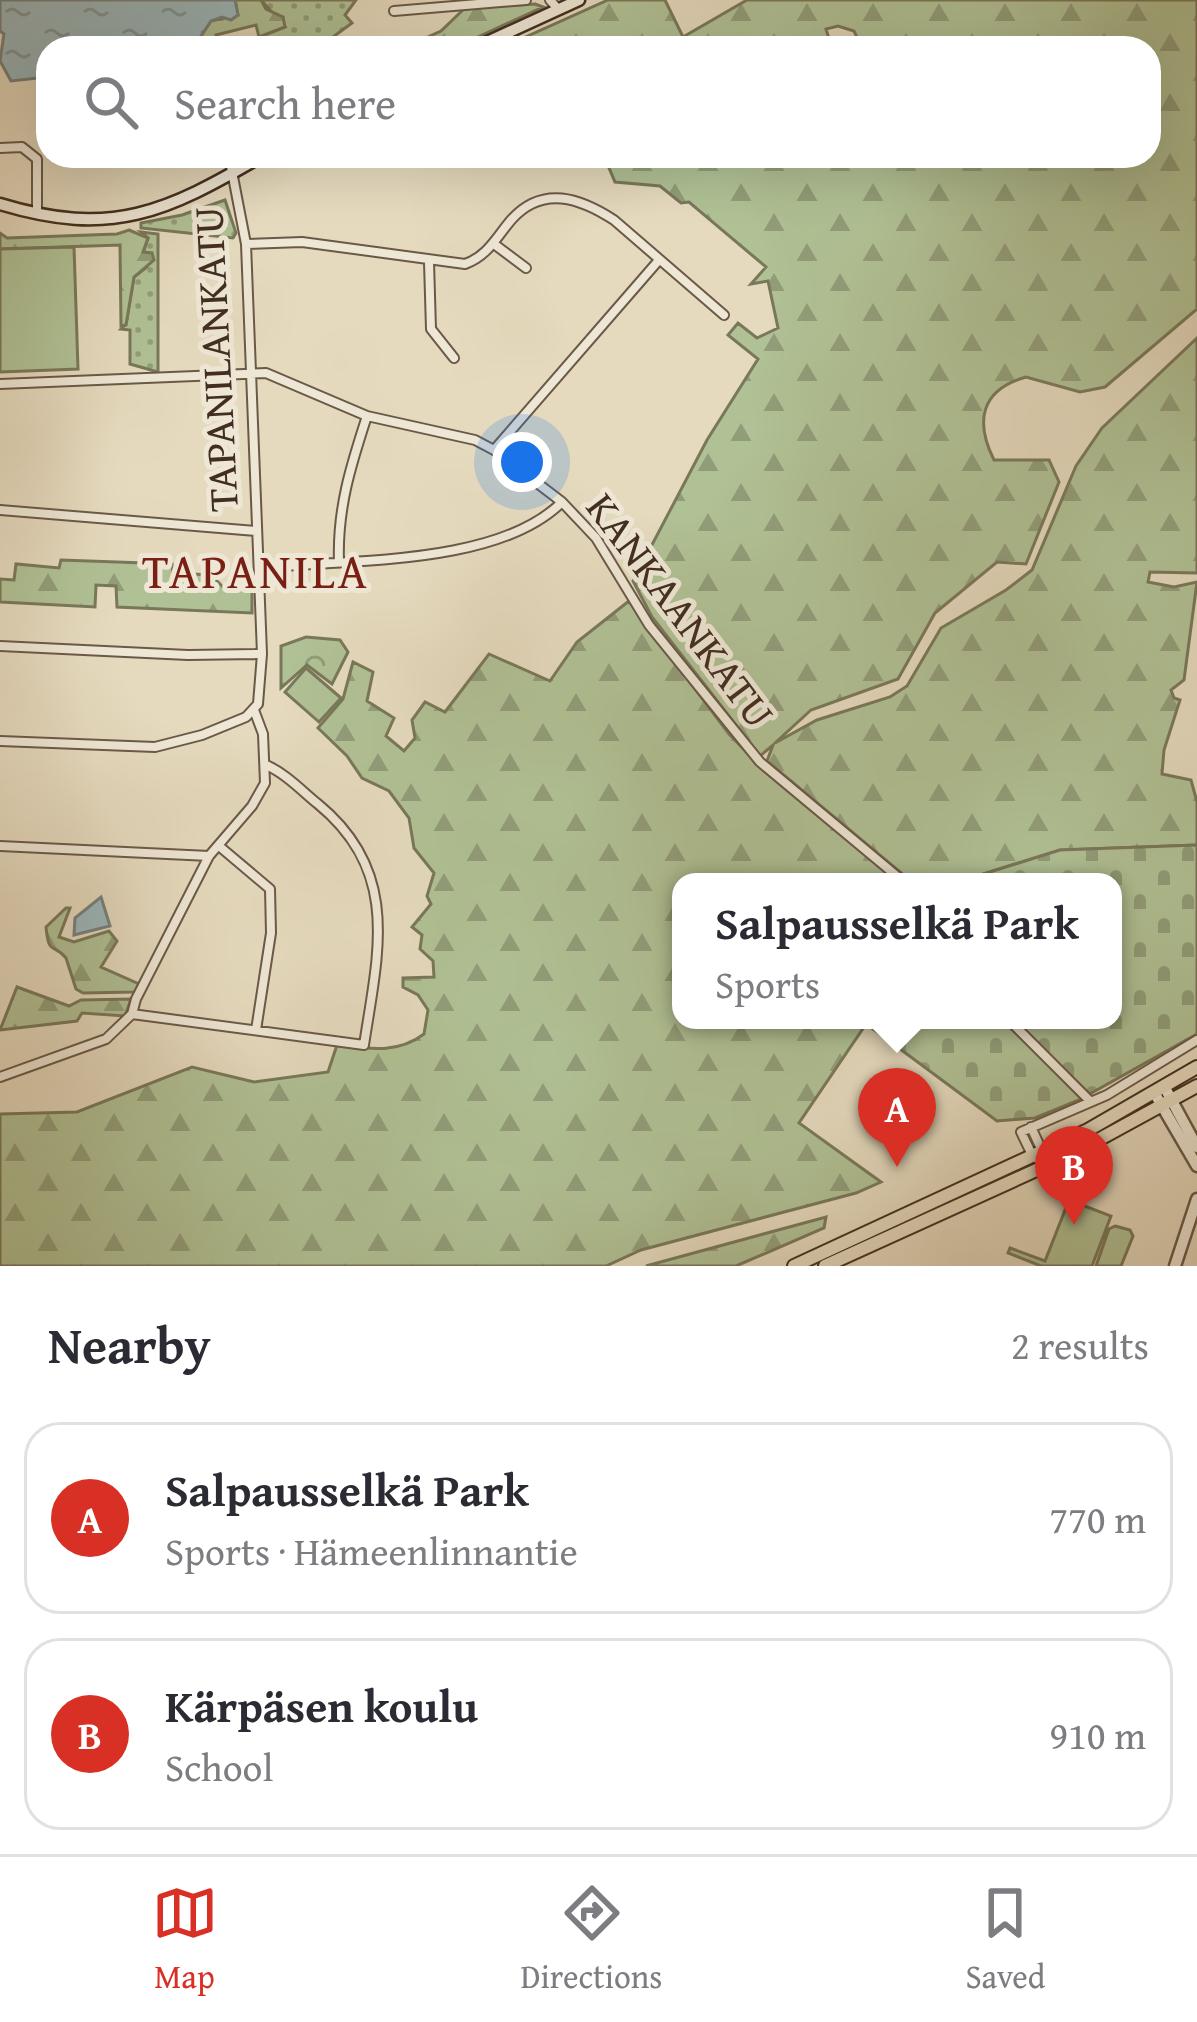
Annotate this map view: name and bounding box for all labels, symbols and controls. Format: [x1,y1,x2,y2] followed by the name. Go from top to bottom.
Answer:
[36,36,1161,168] search box
[78,69,144,135] icon: search
[174,70,396,135] text: Search here
[176,205,253,513] street label: TAPANILANKATU
[492,432,552,492] your location
[573,479,790,740] street label: KANKAANKATU
[142,535,370,606] district label: TAPANILA
[672,873,1122,1029] popup
[715,890,1079,955] text: Salpausselkä Park
[715,955,820,1012] text: Sports
[858,1068,936,1167] pin: A
[1035,1126,1113,1225] pin: B
[48,1307,211,1382] text: Nearby
[1011,1316,1149,1373] text: 2 results
[165,1457,529,1522] text: Salpausselkä Park
[78,1490,102,1547] text: A
[1049,1490,1146,1547] text: 770 m
[165,1522,578,1579] text: Sports · Hämeenlinnantie
[165,1673,478,1738] text: Kärpäsen koulu
[78,1706,102,1763] text: B
[1049,1706,1146,1763] text: 910 m
[165,1738,273,1795] text: School
[152,1880,218,2000] tab: Map
[521,1880,662,2000] tab: Directions
[966,1880,1045,2000] tab: Saved

